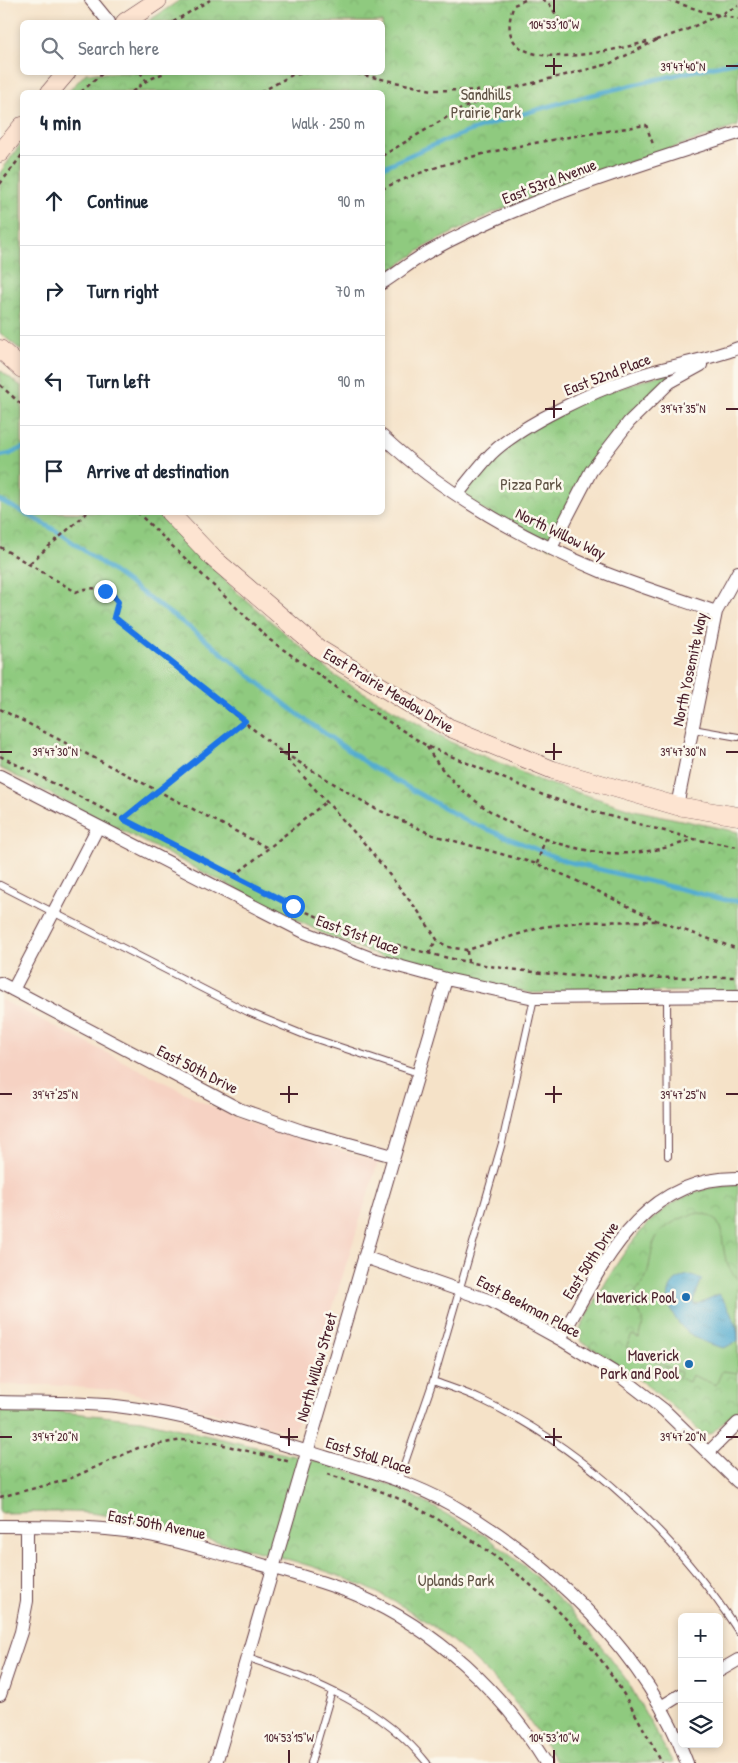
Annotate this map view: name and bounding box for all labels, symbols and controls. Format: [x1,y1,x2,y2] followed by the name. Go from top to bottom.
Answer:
[529,16,580,33] text: 104°53'10"W
[20,20,385,75] search box
[38,34,66,62] icon: search
[78,35,159,61] text: Search here
[661,58,705,75] text: 39°47'40"N
[451,83,521,123] park label: Sandhills Prairie Park
[40,108,81,137] text: 4 min
[291,112,365,134] text: Walk · 250 m
[499,153,600,209] street label: East 53rd Avenue
[40,187,68,215] icon: ahead
[87,188,148,214] text: Continue
[337,190,365,212] text: 90 m
[40,277,68,305] icon: right
[87,278,158,304] text: Turn right
[335,280,365,302] text: 70 m
[561,347,654,401] street label: East 52nd Place
[40,367,68,395] icon: left
[87,368,150,394] text: Turn left
[337,370,365,392] text: 90 m
[660,400,706,417] text: 39°47'35"N
[40,457,68,485] icon: arrive
[87,458,229,484] text: Arrive at destination
[500,473,562,495] park label: Pizza Park
[512,502,610,564] street label: North Willow Way
[94,580,117,603] route end
[666,610,712,728] street label: North Yosemite Way
[320,642,459,738] street label: East Prairie Meadow Drive
[32,743,78,760] text: 39°47'30"N
[660,743,706,760] text: 39°47'30"N
[282,895,305,918] route start
[313,909,403,959] street label: East 51st Place
[154,1039,243,1099] street label: East 50th Drive
[32,1086,78,1103] text: 39°47'25"N
[660,1086,706,1103] text: 39°47'25"N
[557,1216,624,1303] street label: East 50th Drive
[473,1269,586,1343] street label: East Beekman Place
[596,1286,677,1308] place label: Maverick Pool
[680,1291,692,1303] marker: Maverick Pool
[290,1310,342,1424] street label: North Willow Street
[600,1344,680,1384] place label: Maverick Park and Pool
[683,1358,695,1370] marker: Maverick Park and Pool
[32,1428,78,1445] text: 39°47'20"N
[660,1428,706,1445] text: 39°47'20"N
[323,1431,415,1479] street label: East Stoll Place
[106,1504,208,1544] street label: East 50th Avenue
[418,1569,494,1591] park label: Uplands Park
[678,1613,723,1748] map controls
[678,1613,723,1658] button: +
[678,1658,723,1703] button: −
[678,1703,723,1748] button: layers
[264,1729,315,1746] text: 104°53'15"W
[529,1729,580,1746] text: 104°53'10"W

